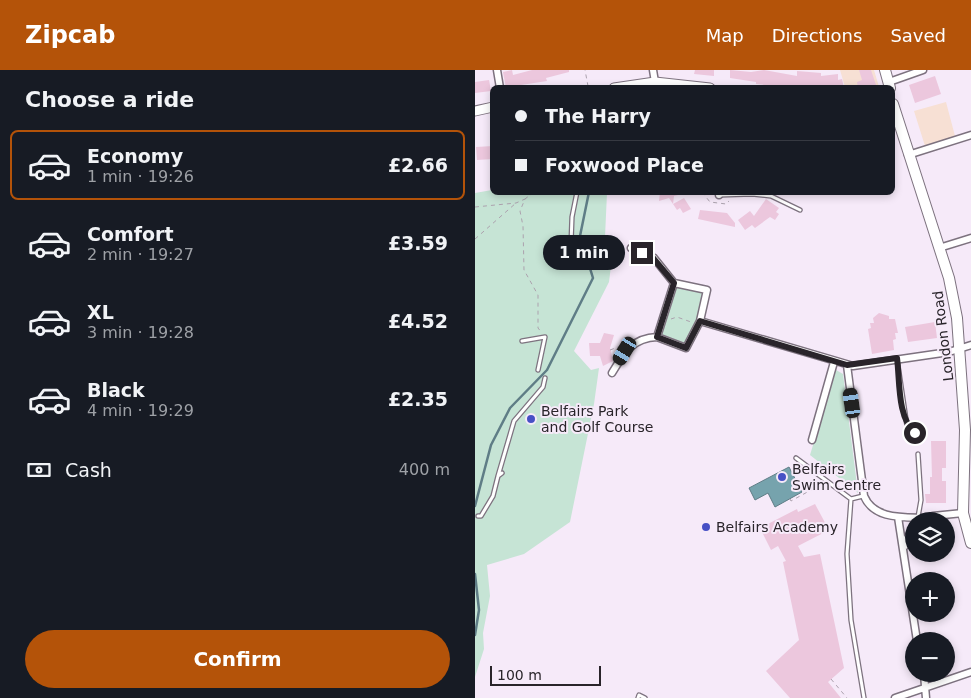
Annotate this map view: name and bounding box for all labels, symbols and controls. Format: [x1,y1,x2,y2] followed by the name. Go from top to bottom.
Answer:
[25,21,115,49] text: Zipcab
[706,25,744,46] text: Map
[772,25,862,46] text: Directions
[890,25,946,46] text: Saved
[25,87,194,112] text: Choose a ride
[545,105,651,127] text: The Harry
[27,143,72,188] icon: car
[87,145,183,167] text: Economy
[388,154,448,176] text: £2.66
[545,154,704,176] text: Foxwood Place
[87,167,194,186] text: 1 min · 19:26
[27,221,72,266] icon: car
[87,223,174,245] text: Comfort
[388,232,448,254] text: £3.59
[542,236,625,270] callout: 1 min
[631,242,653,264] route end
[559,243,609,262] text: 1 min
[87,245,194,264] text: 2 min · 19:27
[930,290,956,382] street label: London Road
[27,299,72,344] icon: car
[87,301,114,323] text: XL
[388,310,448,332] text: £4.52
[87,323,194,342] text: 3 min · 19:28
[610,334,639,368] car
[27,377,72,422] icon: car
[87,379,145,401] text: Black
[842,387,861,419] car
[388,388,448,410] text: £2.35
[87,401,194,420] text: 4 min · 19:29
[541,403,653,435] place label: Belfairs Park and Golf Course
[525,413,537,425] marker: Belfairs Park and Golf Course
[904,422,926,444] route start
[25,456,53,484] icon: cash
[65,459,112,481] text: Cash
[399,460,450,479] text: 400 m
[792,461,881,493] place label: Belfairs Swim Centre
[776,471,788,483] marker: Belfairs Swim Centre
[905,512,955,682] map controls
[905,512,955,562] button: layers
[716,519,838,535] place label: Belfairs Academy
[700,521,712,533] marker: Belfairs Academy
[905,572,955,622] button: +
[25,630,450,688] button: Confirm
[905,632,955,682] button: −
[490,663,601,686] scale bar
[497,667,542,683] text: 100 m

